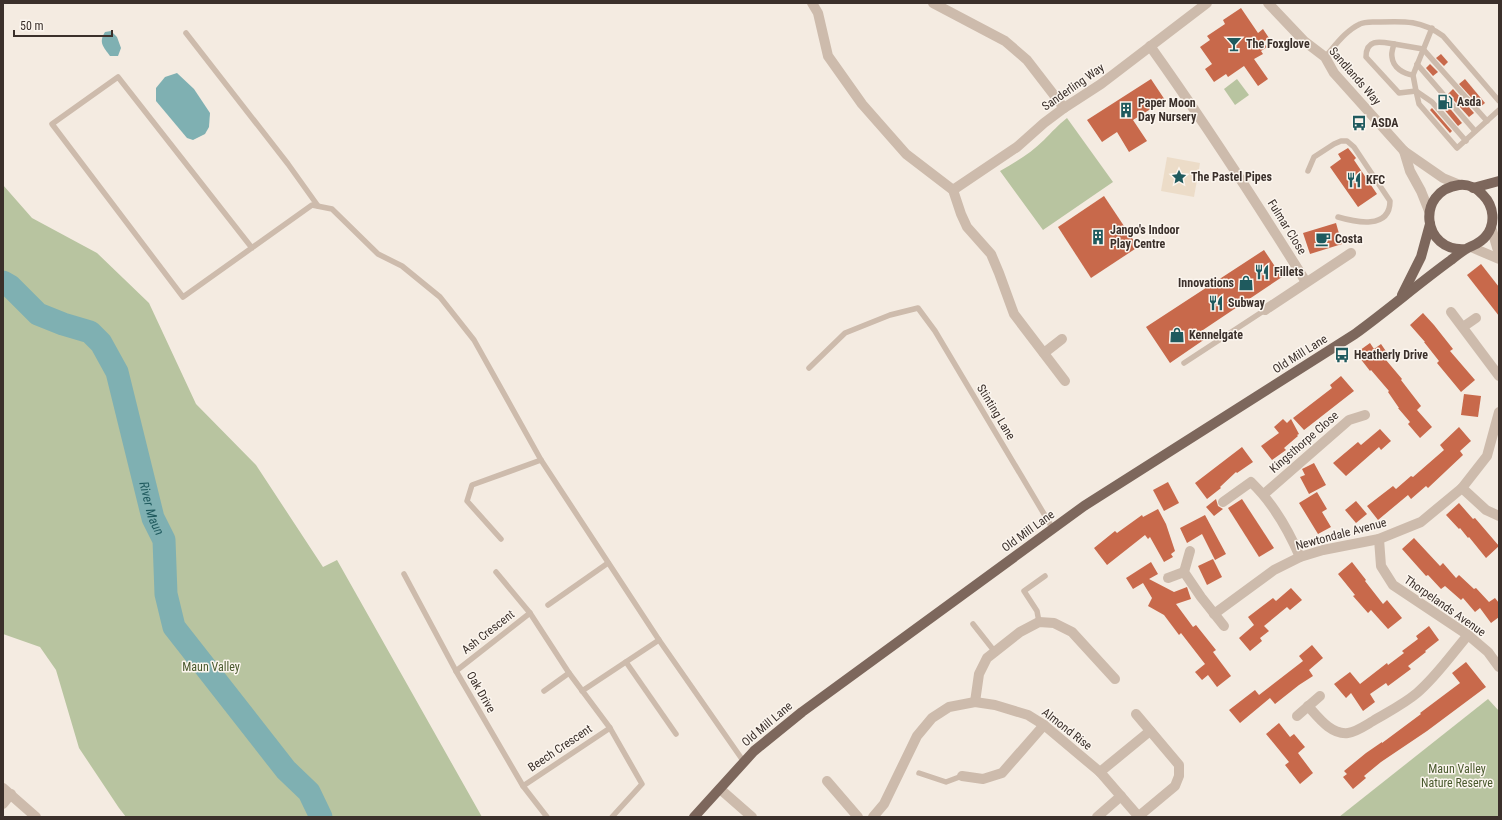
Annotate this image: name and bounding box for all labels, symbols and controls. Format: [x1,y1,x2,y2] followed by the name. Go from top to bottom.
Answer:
[14,12,112,38] scale bar
[20,19,44,33] text: 50 m
[1225,35,1243,53] bar icon: The Foxglove
[1246,37,1310,51] place label: The Foxglove
[1326,44,1384,108] street label: Sandlands Way
[1039,60,1107,114] street label: Sanderling Way
[1436,93,1454,111] fuel station icon: Asda
[1457,95,1482,109] place label: Asda
[1138,96,1197,124] place label: Paper Moon Day Nursery
[1117,101,1135,119] building icon: Paper Moon Day Nursery
[1350,114,1368,132] bus stop icon: ASDA
[1371,116,1399,130] place label: ASDA
[1170,168,1188,186] place icon: The Pastel Pipes
[1191,170,1273,184] place label: The Pastel Pipes
[1345,171,1363,189] restaurant icon: KFC
[1366,173,1385,187] place label: KFC
[1265,197,1310,257] street label: Fulmar Close
[1110,223,1180,251] place label: Jango's Indoor Play Centre
[1089,228,1107,246] building icon: Jango's Indoor Play Centre
[1314,230,1332,248] cafe icon: Costa
[1335,232,1363,246] place label: Costa
[1253,263,1271,281] restaurant icon: Fillets
[1274,265,1304,279] place label: Fillets
[1237,274,1255,292] shop icon: Innovations
[1178,276,1235,290] place label: Innovations
[1207,294,1225,312] restaurant icon: Subway
[1228,296,1265,310] place label: Subway
[1168,326,1186,344] shop icon: Kennelgate
[1189,328,1243,342] place label: Kennelgate
[1270,332,1330,376] street label: Old Mill Lane
[1333,346,1351,364] bus stop icon: Heatherly Drive
[1354,348,1428,362] place label: Heatherly Drive
[974,382,1018,443] street label: Stinting Lane
[1267,408,1342,476] street label: Kingsthorpe Close
[137,480,168,537] water label: River Maun
[999,507,1057,555] street label: Old Mill Lane
[1294,515,1388,553] street label: Newtondale Avenue
[1402,573,1489,640] street label: Thorpelands Avenue
[459,607,517,657] street label: Ash Crescent
[182,660,240,674] park label: Maun Valley
[464,669,499,715] street label: Oak Drive
[739,699,795,749] street label: Old Mill Lane
[1039,705,1095,753] street label: Almond Rise
[525,721,595,774] street label: Beech Crescent
[1421,762,1493,790] park label: Maun Valley Nature Reserve

